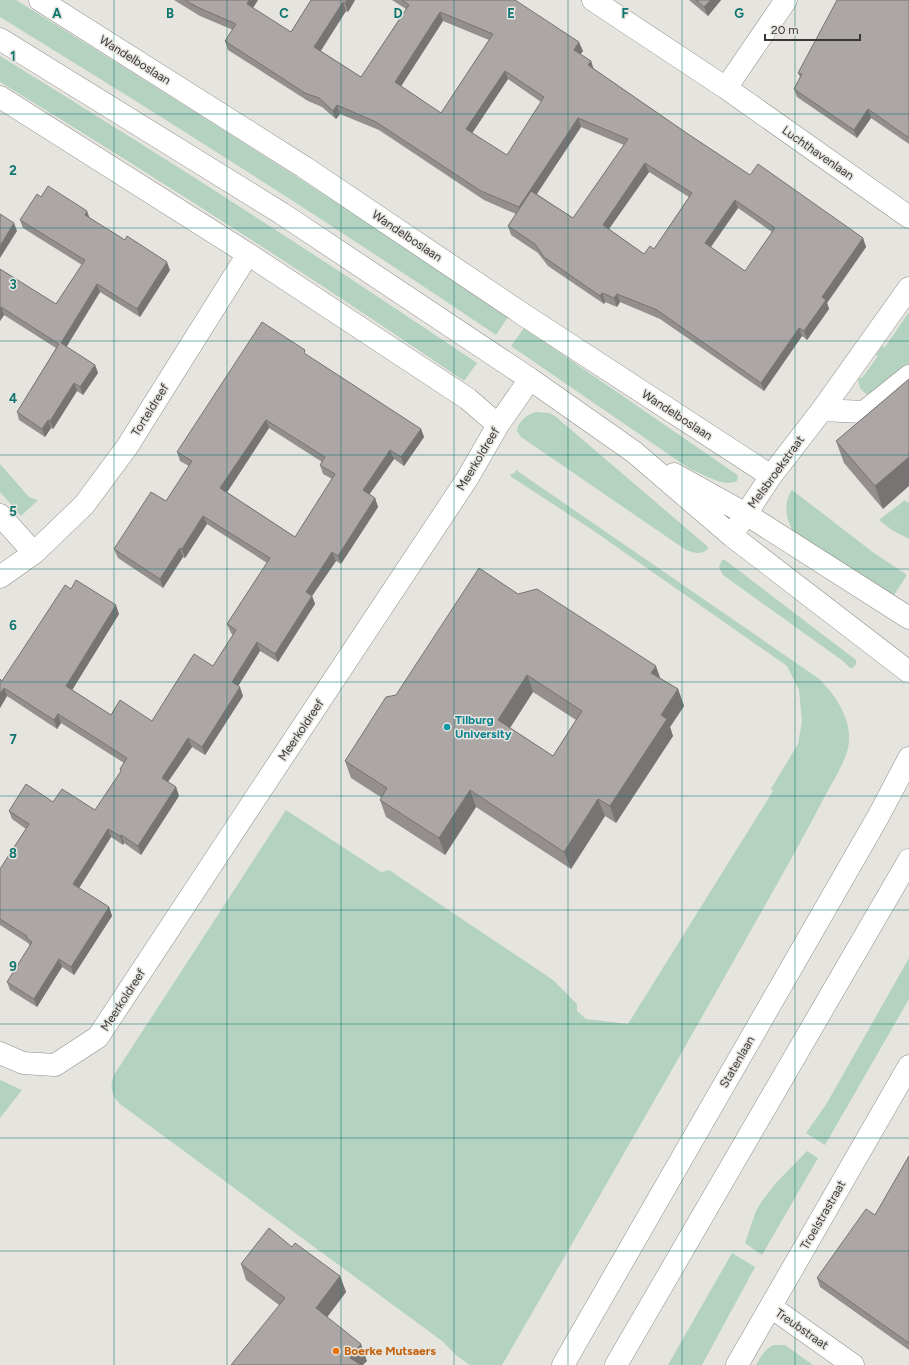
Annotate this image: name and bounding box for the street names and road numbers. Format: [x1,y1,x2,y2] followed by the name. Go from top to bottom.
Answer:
[97,33,173,88] street label: Wandelboslaan
[779,123,857,183] street label: Luchthavenlaan
[369,207,445,265] street label: Wandelboslaan
[128,381,172,439] street label: Torteldreef
[639,387,715,443] street label: Wandelboslaan
[454,424,503,493] street label: Meerkoldreef
[745,433,807,511] street label: Melsbroekstraat
[275,696,327,763] street label: Meerkoldreef
[98,966,149,1034] street label: Meerkoldreef
[717,1033,758,1090] street label: Statenlaan
[798,1178,849,1252] street label: Troelstrastraat
[773,1306,832,1353] street label: Treubstraat

